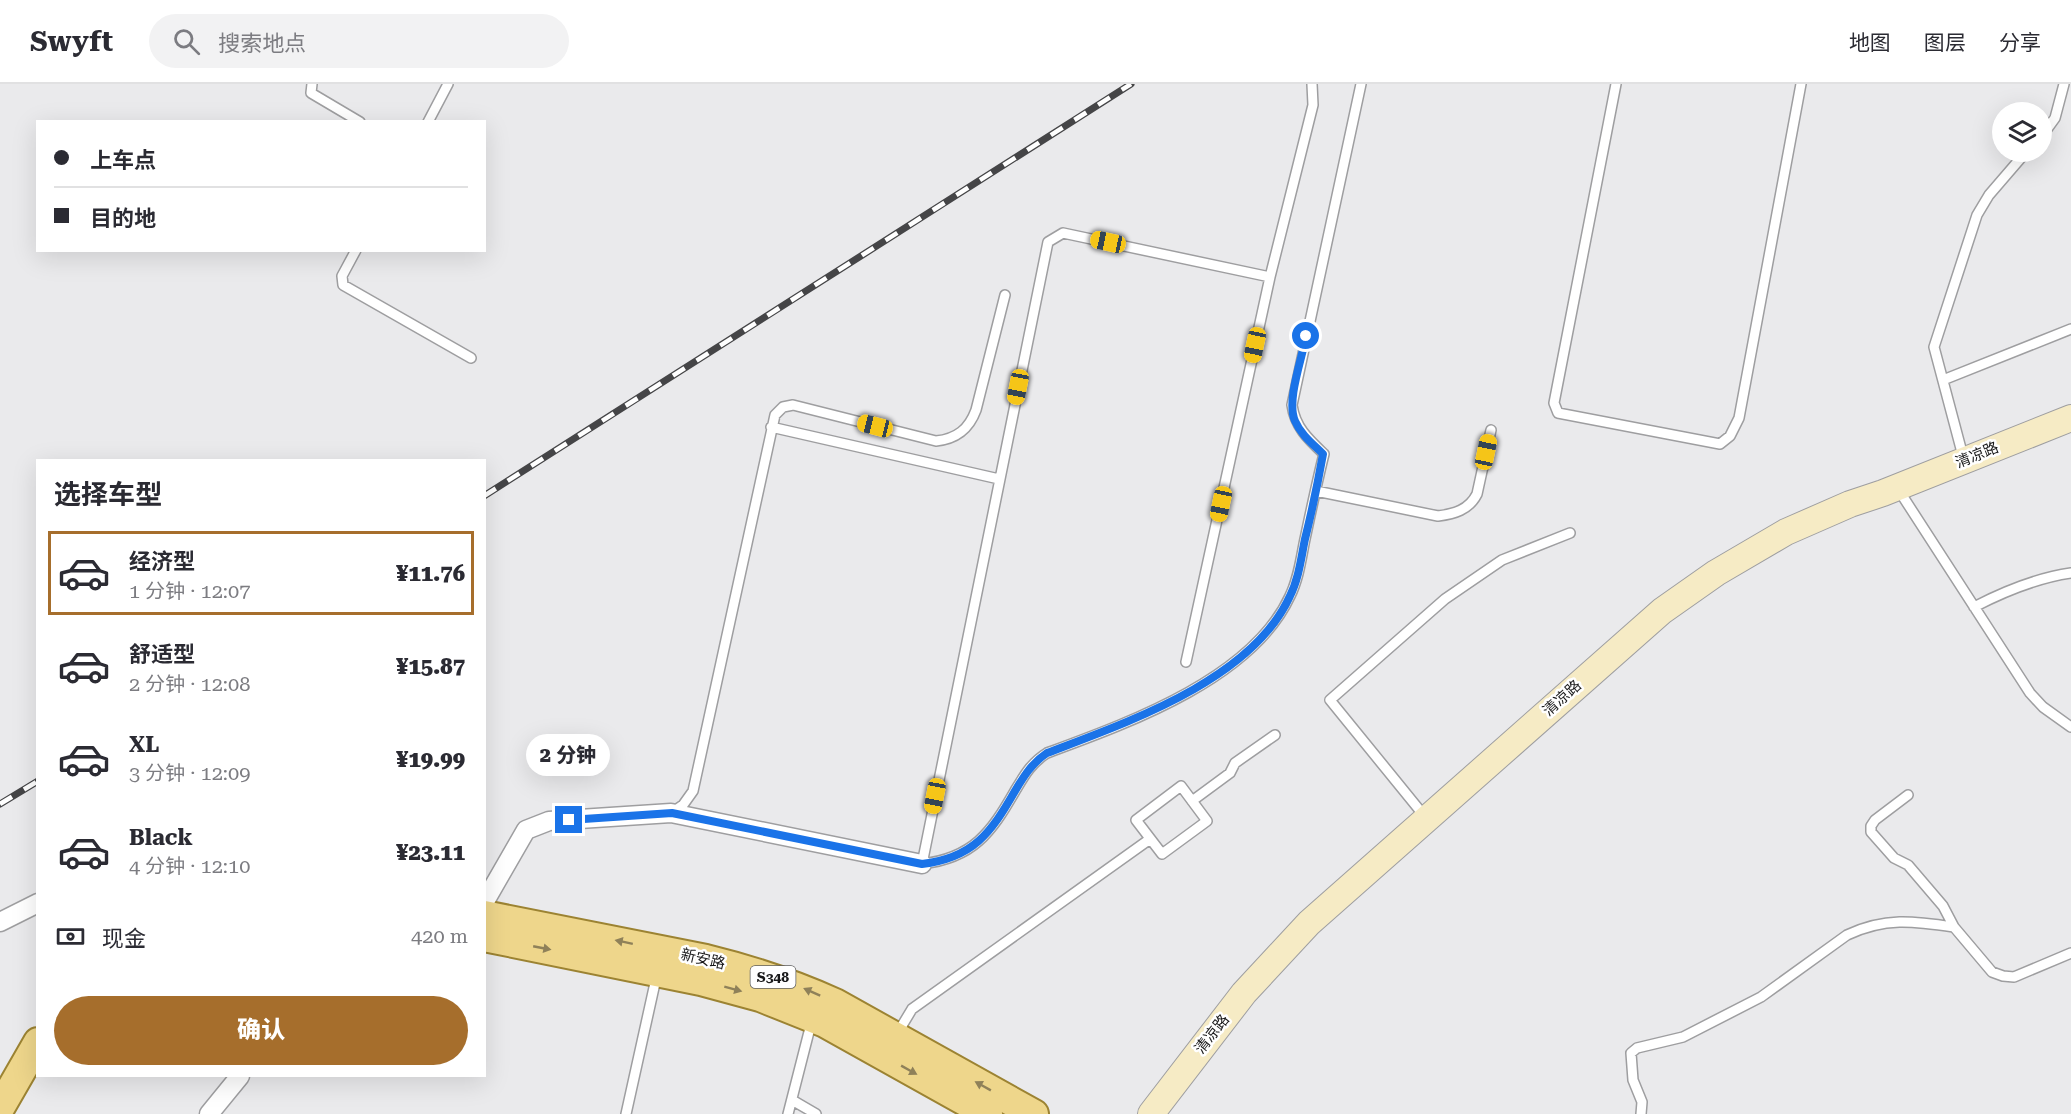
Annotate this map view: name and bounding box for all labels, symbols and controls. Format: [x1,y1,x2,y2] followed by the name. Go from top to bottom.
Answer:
[149,14,569,68] search box
[30,25,113,58] text: Swyft
[170,25,203,58] icon: search
[218,31,306,56] text: 搜索地点
[1849,31,1891,55] text: 地图
[1924,31,1966,55] text: 图层
[1999,31,2041,55] text: 分享
[1992,102,2052,162] map controls
[1992,102,2052,162] button: layers
[90,148,156,173] text: 上车点
[90,206,156,231] text: 目的地
[1089,229,1127,255] car
[1292,322,1319,349] route start
[1242,326,1268,364] car
[1006,368,1030,406] car
[855,413,895,439] car
[1473,433,1499,471] car
[1953,438,2001,472] street label: 清凉路
[54,479,162,511] text: 选择车型
[1208,485,1234,523] car
[57,546,111,600] icon: car
[129,549,195,574] text: 经济型
[396,561,465,586] text: ¥11.76
[129,579,250,603] text: 1 分钟 · 12:07
[57,639,111,693] icon: car
[129,642,195,667] text: 舒适型
[396,654,465,679] text: ¥15.87
[129,672,250,696] text: 2 分钟 · 12:08
[1539,676,1585,720] street label: 清凉路
[57,732,111,786] icon: car
[129,732,159,757] text: XL
[527,733,611,775] callout: 2 分钟
[540,743,596,767] text: 2 分钟
[396,747,465,772] text: ¥19.99
[129,761,250,785] text: 3 分钟 · 12:09
[923,777,947,815] car
[555,806,582,833] route end
[57,825,111,879] icon: car
[129,825,193,850] text: Black
[396,840,465,865] text: ¥23.11
[129,854,250,878] text: 4 分钟 · 12:10
[54,920,87,953] icon: cash
[411,924,468,948] text: 420 m
[102,926,146,951] text: 现金
[615,936,633,946] one-way arrow
[533,944,552,953] one-way arrow
[679,945,727,973] street label: 新安路
[750,966,796,988] road number: S348
[724,984,742,994] one-way arrow
[803,988,820,997] one-way arrow
[54,996,468,1065] button: 确认
[1191,1011,1233,1057] street label: 清凉路
[901,1065,918,1075] one-way arrow
[975,1080,991,1091] one-way arrow

